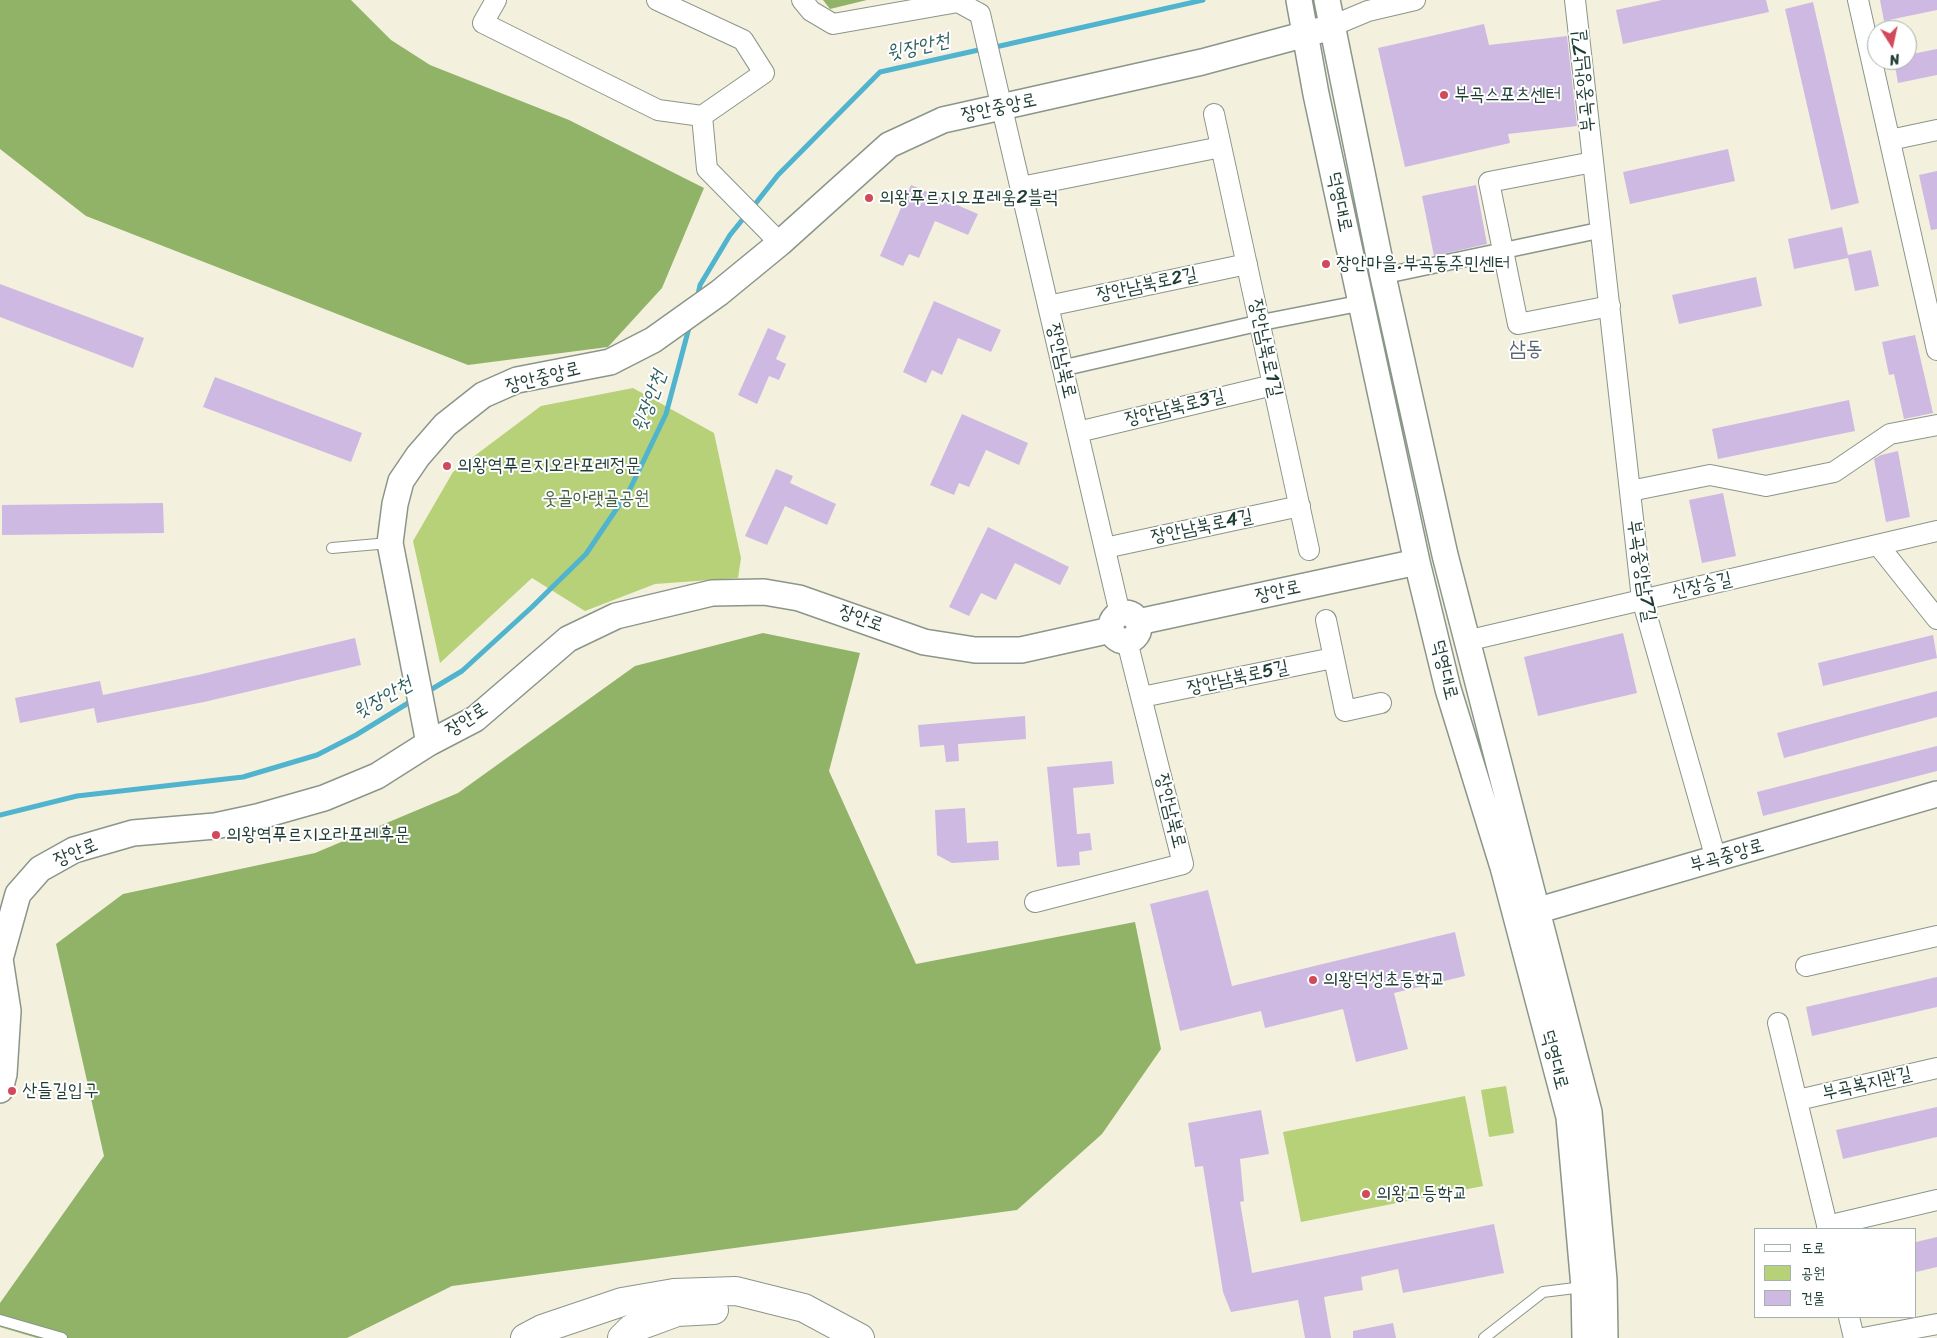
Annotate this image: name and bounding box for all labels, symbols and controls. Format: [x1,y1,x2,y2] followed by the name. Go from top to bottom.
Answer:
[1867,20,1917,70] north arrow
[884,29,952,67] water label: 윗장안천
[1567,29,1601,133] street label: 부곡중앙남7길
[1888,46,1901,72] text: N
[1454,84,1561,106] place label: 부곡스포츠센터
[959,89,1039,127] street label: 장안중앙로
[1438,89,1450,101] marker: 부곡스포츠센터
[1321,170,1357,234] street label: 덕영대로
[879,187,1058,209] place label: 의왕푸르지오포레움2블럭
[863,192,875,204] marker: 의왕푸르지오포레움2블럭
[1336,253,1510,275] place label: 장안마을.부곡동주민센터
[1320,258,1332,270] marker: 장안마을.부곡동주민센터
[1094,263,1200,307] street label: 장안남북로2길
[1243,297,1287,399] street label: 장안남북로1길
[1041,321,1081,401] street label: 장안남북로
[1509,337,1543,363] district label: 삼동
[503,358,583,398] street label: 장안중앙로
[628,368,672,436] water label: 윗장안천
[1123,385,1227,431] street label: 장안남북로3길
[457,455,640,477] place label: 의왕역푸르지오라포레정문
[441,460,453,472] marker: 의왕역푸르지오라포레정문
[542,488,650,510] park label: 웃골아랫골공원
[1149,505,1255,549] street label: 장안남북로4길
[1622,519,1660,623] street label: 부곡중앙남7길
[1670,568,1734,604] street label: 신장승길
[1253,576,1303,608] street label: 장안로
[836,600,886,638] street label: 장안로
[1426,638,1462,702] street label: 덕영대로
[1185,656,1291,700] street label: 장안남북로5길
[349,673,417,725] water label: 윗장안천
[442,698,492,742] street label: 장안로
[1150,771,1190,851] street label: 장안남북로
[226,824,409,846] place label: 의왕역푸르지오라포레후문
[210,829,222,841] marker: 의왕역푸르지오라포레후문
[50,834,102,872] street label: 장안로
[1687,835,1767,877] street label: 부곡중앙로
[1323,969,1445,991] place label: 의왕덕성초등학교
[1307,974,1319,986] marker: 의왕덕성초등학교
[1535,1028,1573,1092] street label: 덕영대로
[1820,1063,1914,1105] street label: 부곡복지관길
[22,1080,98,1102] place label: 산들길입구
[6,1085,18,1097] marker: 산들길입구
[1376,1183,1468,1205] place label: 의왕고등학교
[1360,1188,1372,1200] marker: 의왕고등학교
[1754,1228,1917,1318] legend
[1801,1235,1825,1261] text: 도로
[1801,1260,1825,1286] text: 공원
[1801,1285,1825,1311] text: 건물

